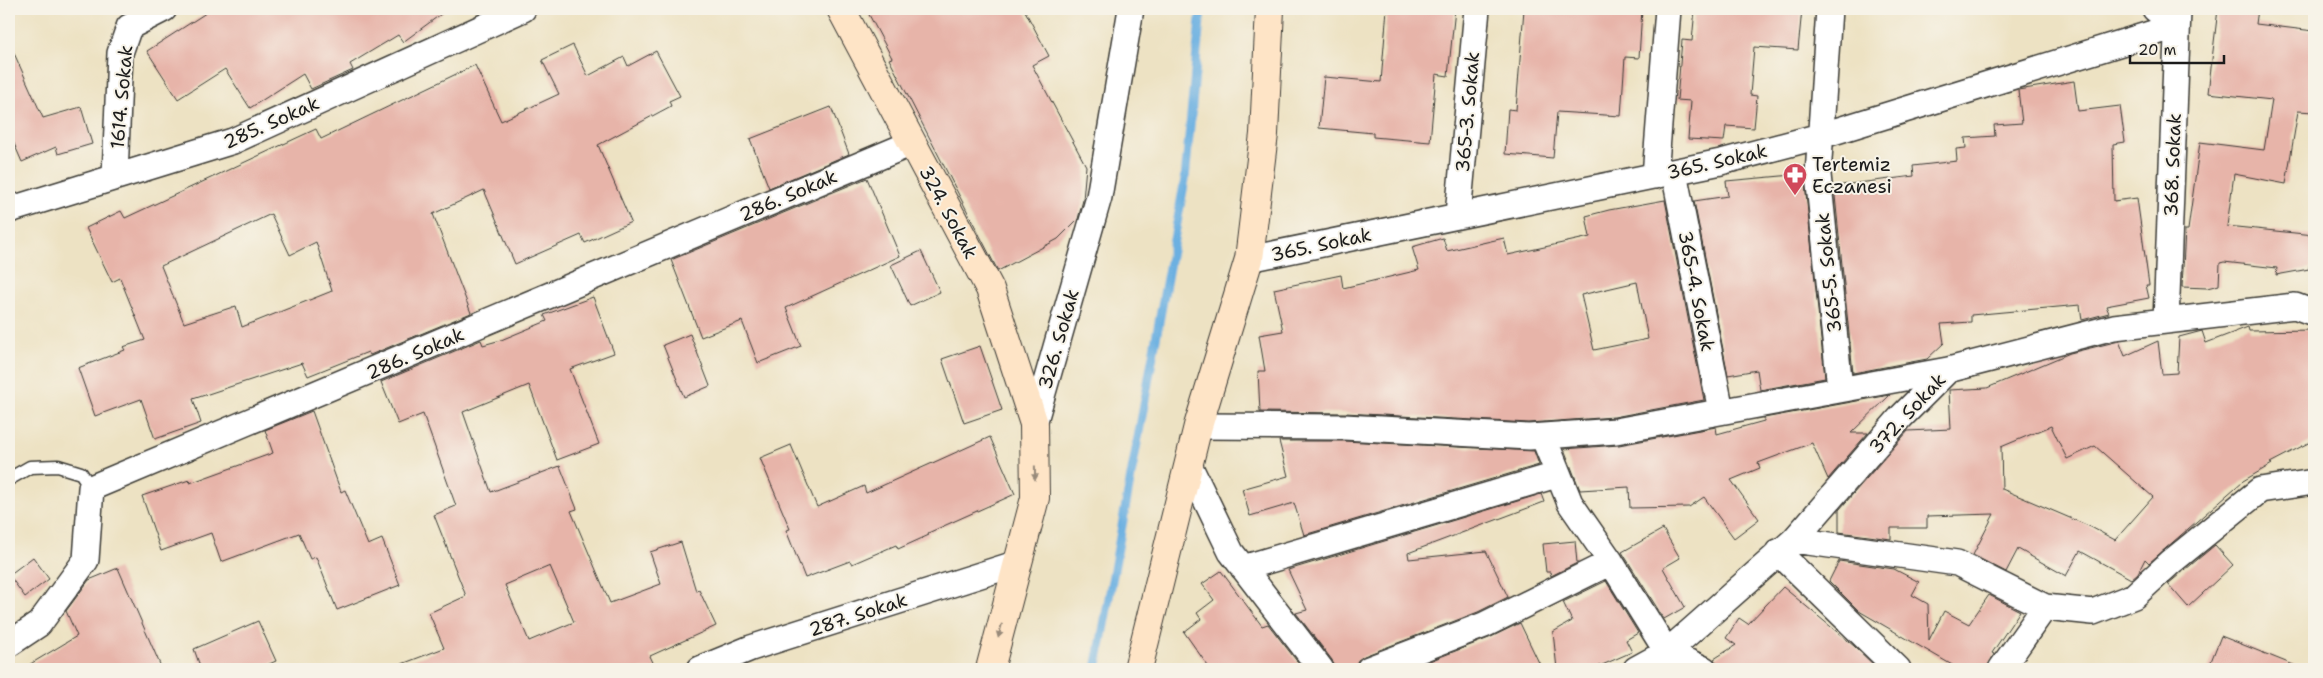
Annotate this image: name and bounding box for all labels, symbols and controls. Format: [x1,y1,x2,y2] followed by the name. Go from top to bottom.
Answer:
[2130,32,2224,64] scale bar
[2138,40,2177,60] text: 20 m
[105,44,138,150] street label: 1614. Sokak
[1450,50,1485,174] street label: 365-3. Sokak
[219,90,323,155] street label: 285. Sokak
[2158,113,2187,217] street label: 368. Sokak
[1665,138,1770,185] street label: 365. Sokak
[1812,152,1892,199] place label: Tertemiz Eczanesi
[914,161,984,263] street label: 324. Sokak
[1782,162,1808,196] pharmacy icon: Tertemiz Eczanesi
[735,164,841,227] street label: 286. Sokak
[1810,212,1847,334] street label: 365-5. Sokak
[1269,222,1374,267] street label: 365. Sokak
[1673,229,1720,354] street label: 365-4. Sokak
[1032,286,1085,392] street label: 326. Sokak
[362,322,468,385] street label: 286. Sokak
[1863,367,1951,459] street label: 372. Sokak
[1031,465,1039,481] one-way arrow
[806,587,911,642] street label: 287. Sokak
[996,624,1004,639] one-way arrow

